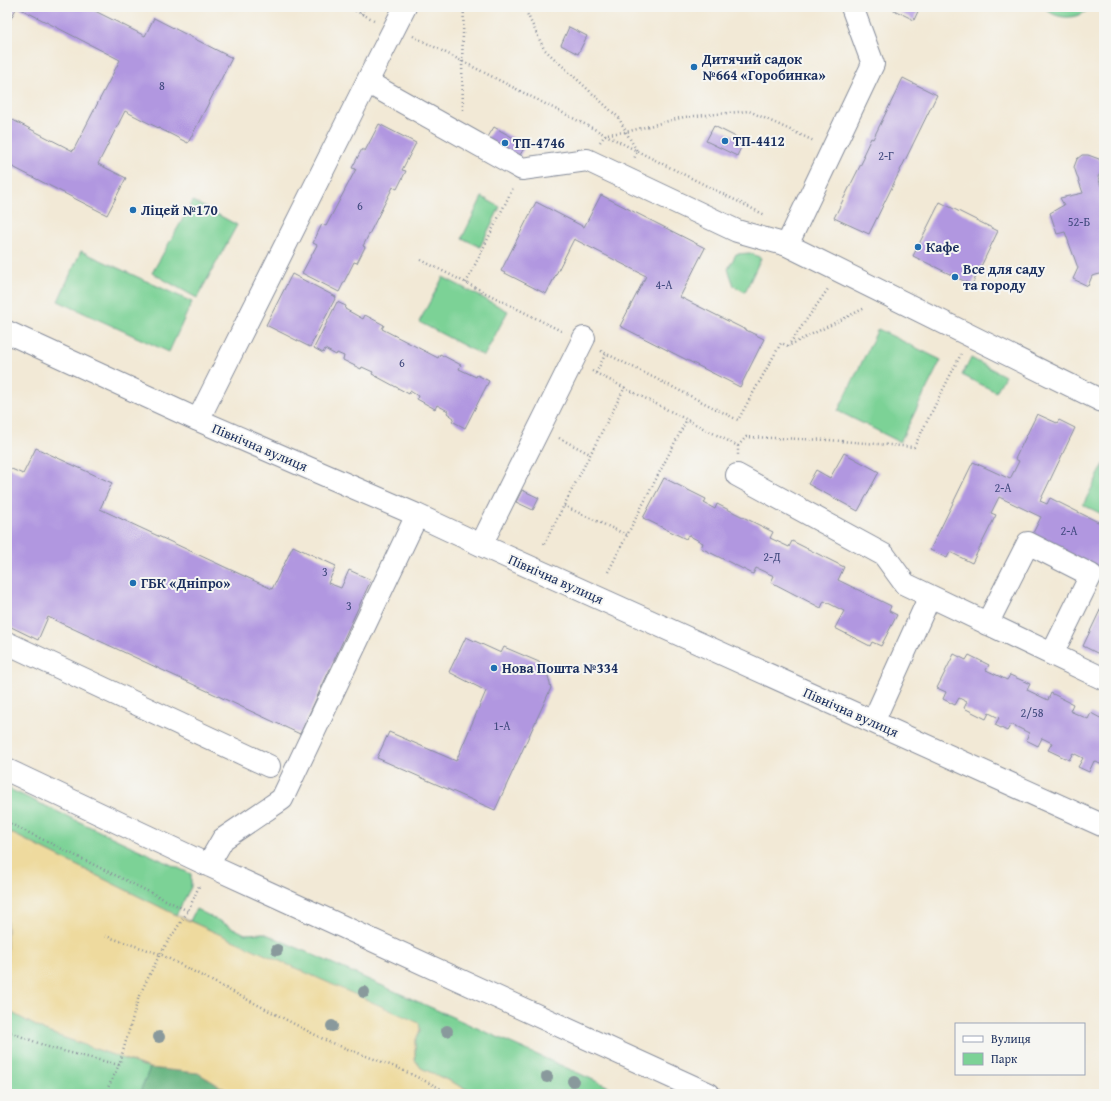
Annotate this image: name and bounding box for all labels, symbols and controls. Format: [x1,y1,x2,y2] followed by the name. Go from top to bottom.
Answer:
[701,49,826,85] place label: Дитячий садок №664 «Горобинка»
[689,62,699,72] marker: Дитячий садок №664 «Горобинка»
[159,77,165,94] house number: 8
[733,131,785,151] place label: ТП-4412
[513,133,565,153] place label: ТП-4746
[720,136,730,146] marker: ТП-4412
[500,138,510,148] marker: ТП-4746
[878,147,894,164] house number: 2-Г
[357,197,363,214] house number: 6
[141,200,218,220] place label: Ліцей №170
[128,205,138,215] marker: Ліцей №170
[1068,213,1090,230] house number: 52-Б
[926,237,959,257] place label: Кафе
[913,242,923,252] marker: Кафе
[963,259,1046,295] place label: Все для саду та городу
[950,272,960,282] marker: Все для саду та городу
[655,276,673,293] house number: 4-А
[399,354,405,371] house number: 6
[209,418,311,476] street label: Північна вулиця
[994,479,1012,496] house number: 2-А
[1060,522,1078,539] house number: 2-А
[763,548,781,565] house number: 2-Д
[505,549,607,609] street label: Північна вулиця
[322,563,328,580] house number: 3
[141,573,230,593] place label: ГБК «Дніпро»
[128,578,138,588] marker: ГБК «Дніпро»
[346,597,352,614] house number: 3
[502,658,618,678] place label: Нова Пошта №334
[489,663,499,673] marker: Нова Пошта №334
[800,682,902,742] street label: Північна вулиця
[1021,704,1044,721] house number: 2/58
[493,717,511,734] house number: 1-А
[955,1023,1085,1075] legend
[991,1030,1031,1047] text: Вулиця
[991,1050,1018,1067] text: Парк

